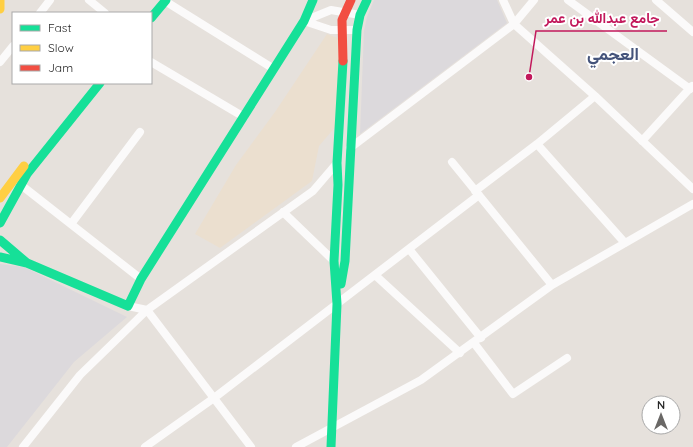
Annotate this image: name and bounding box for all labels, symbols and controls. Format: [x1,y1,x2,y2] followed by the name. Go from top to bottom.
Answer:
[536,5,667,31] callout: جامع عبدالله بن عمر
[543,9,660,28] text: جامع عبدالله بن عمر
[12,12,152,84] legend
[48,20,72,35] text: Fast
[48,40,74,55] text: Slow
[587,43,639,68] district label: العجمي
[48,60,73,75] text: Jam
[641,395,681,435] north arrow
[657,398,665,412] text: N

